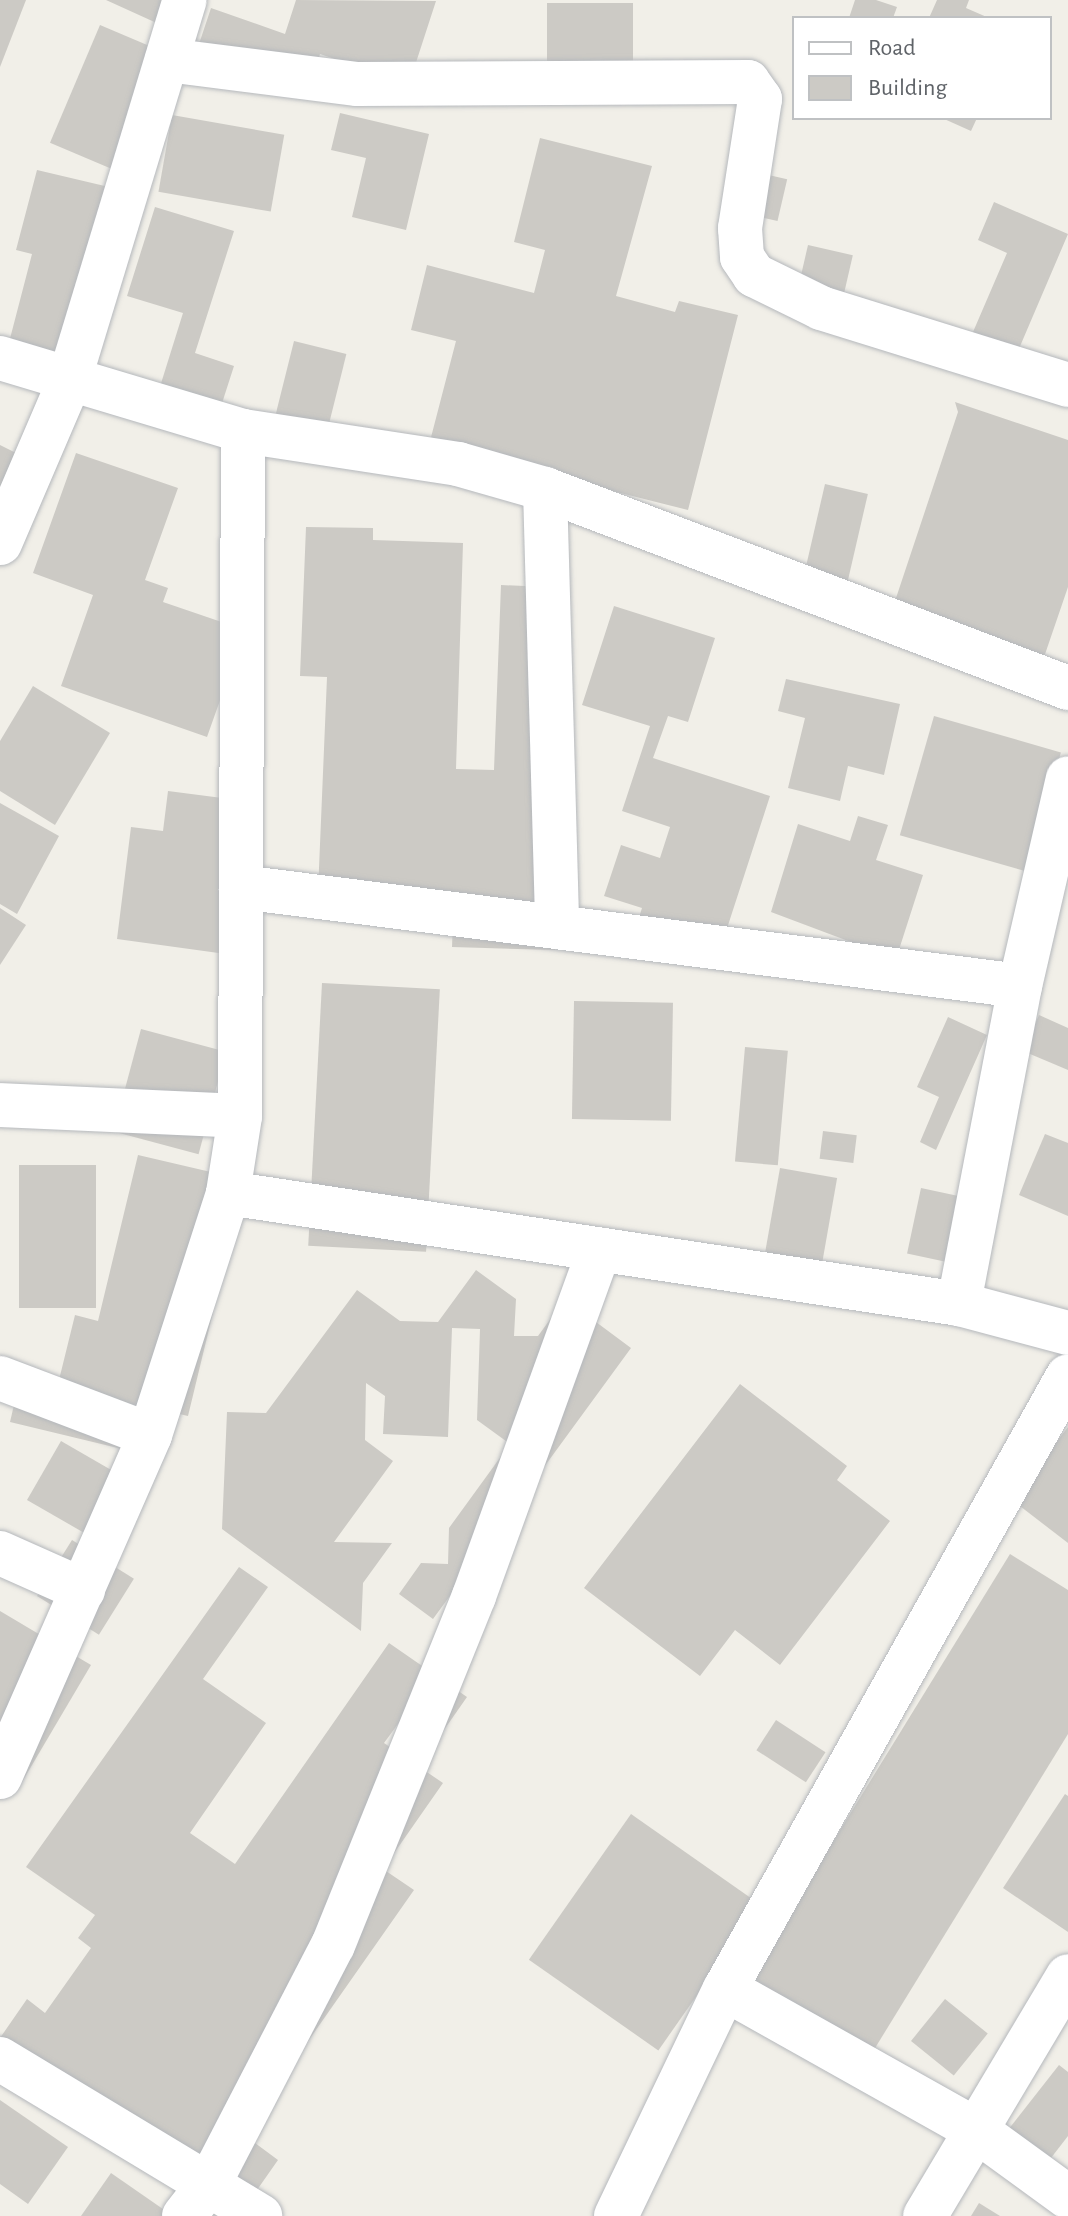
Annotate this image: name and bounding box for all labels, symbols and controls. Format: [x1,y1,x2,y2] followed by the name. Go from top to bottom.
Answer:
[792,16,1052,120] legend
[868,36,916,60] text: Road
[868,76,947,100] text: Building

